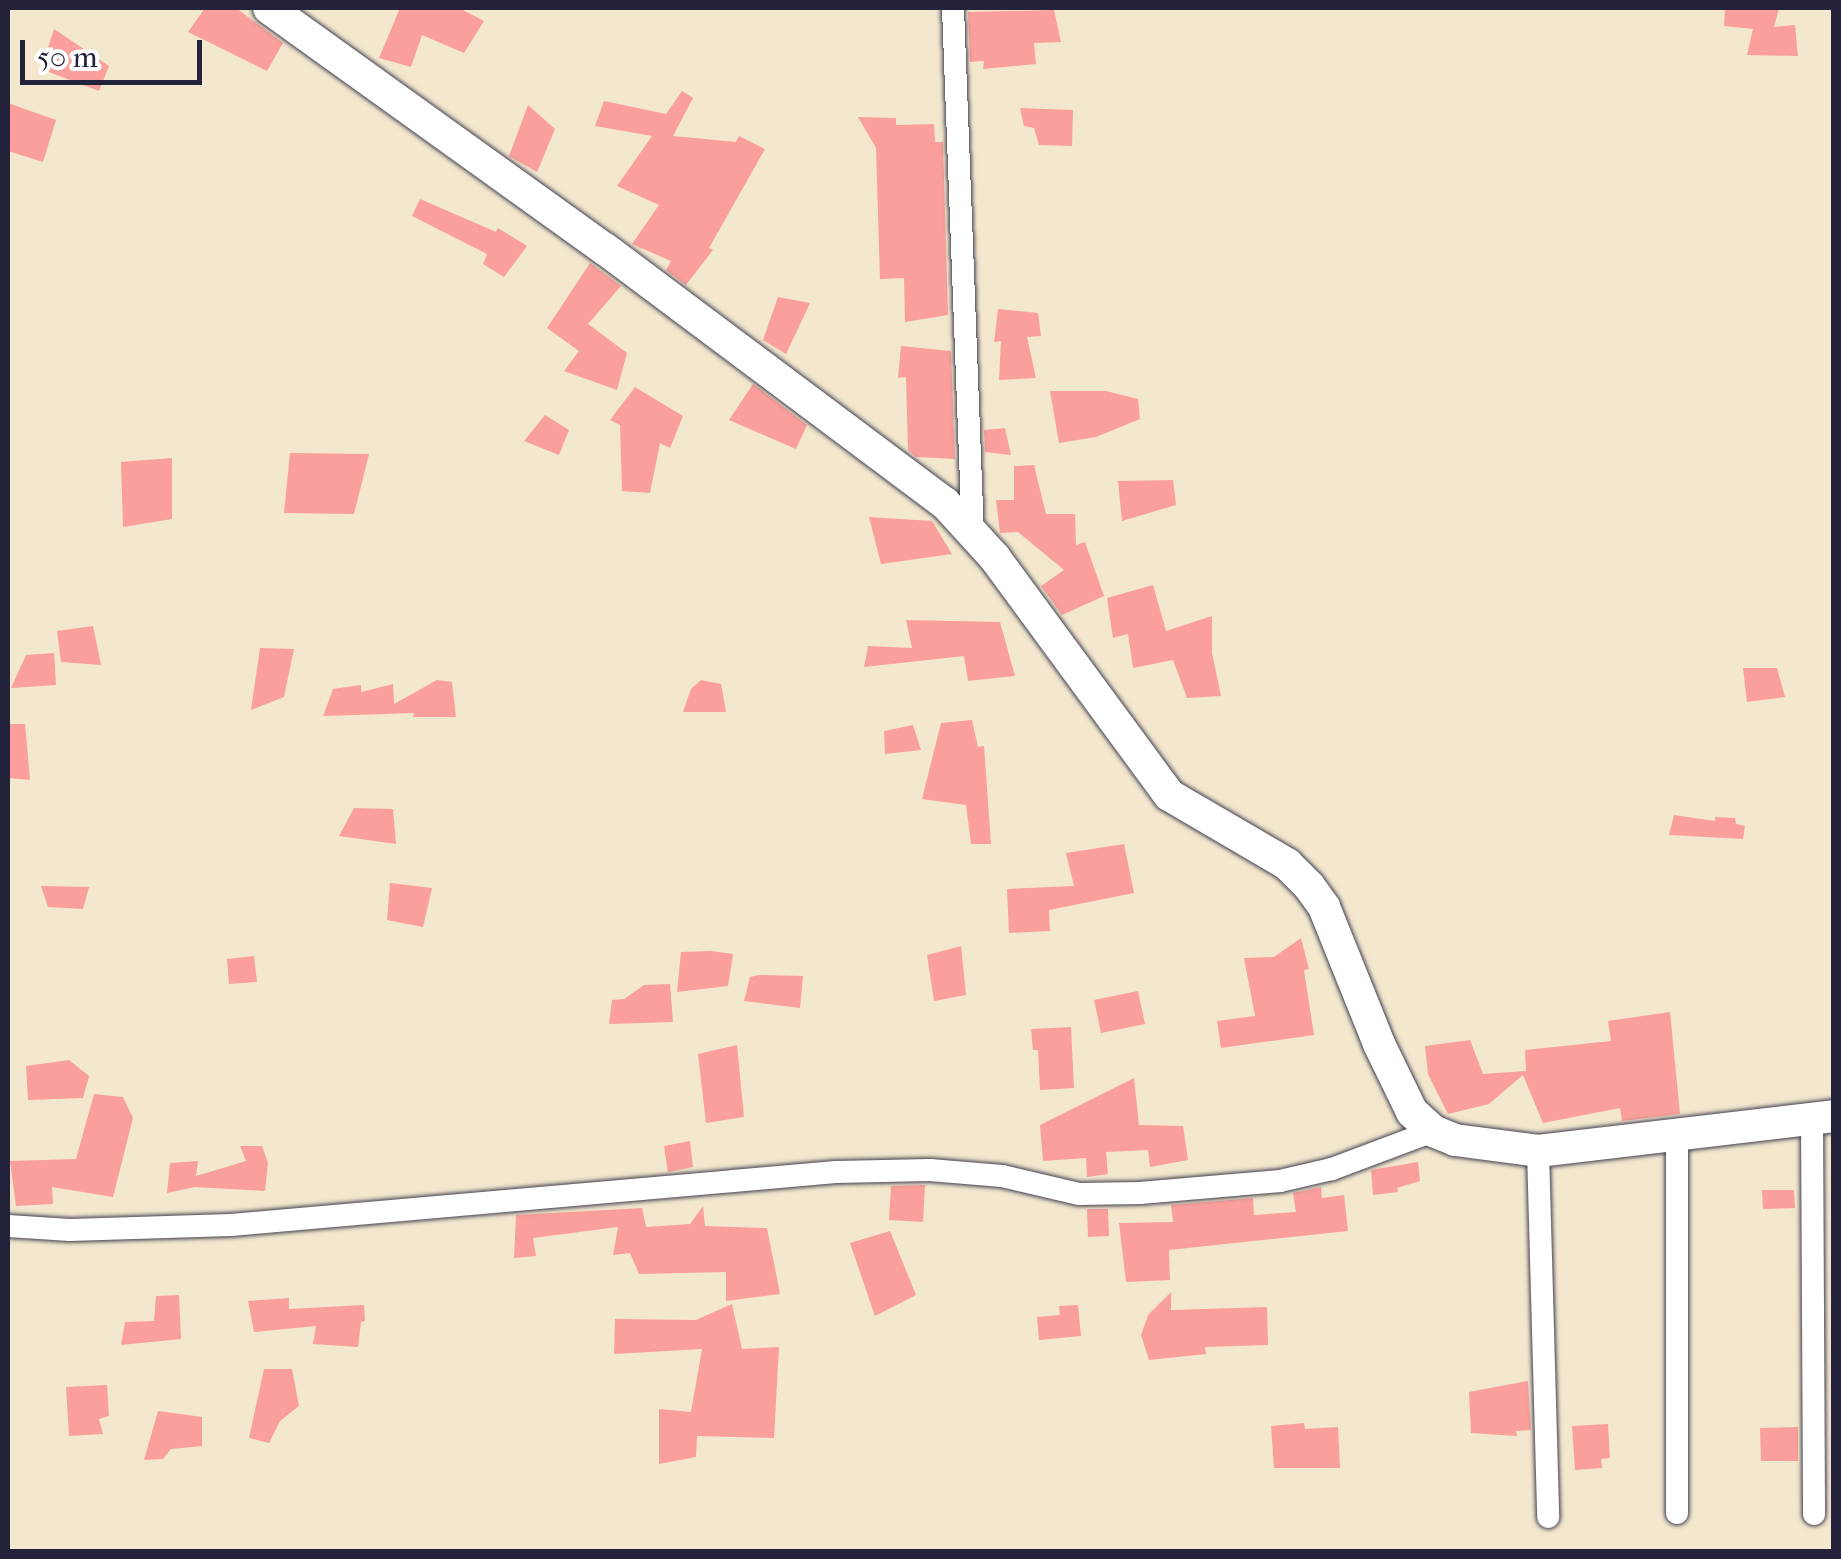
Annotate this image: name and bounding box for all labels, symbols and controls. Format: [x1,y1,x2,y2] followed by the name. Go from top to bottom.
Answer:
[25,20,208,82] scale bar
[37,40,98,75] text: 50 m

